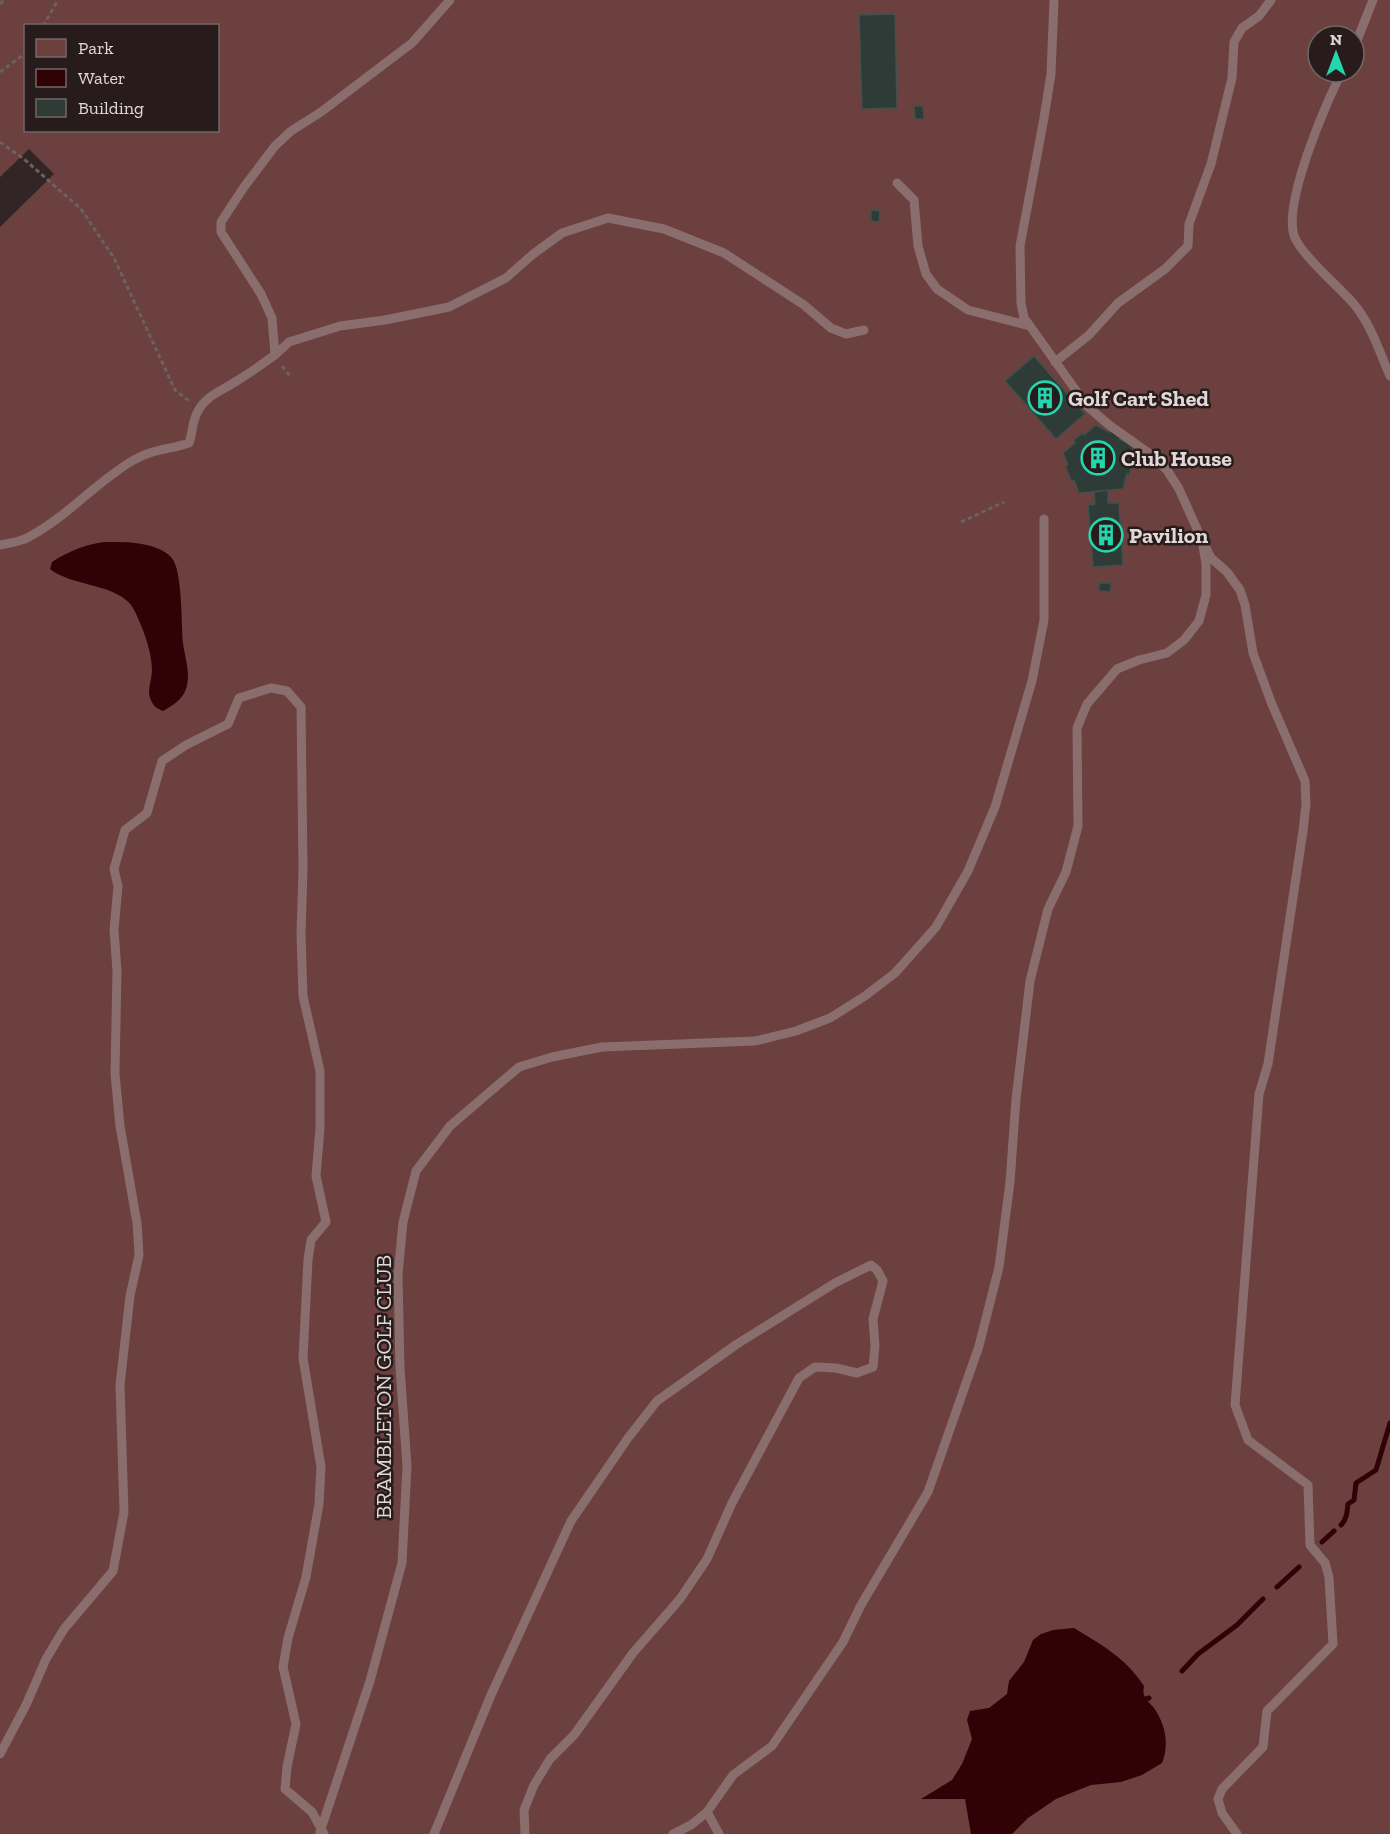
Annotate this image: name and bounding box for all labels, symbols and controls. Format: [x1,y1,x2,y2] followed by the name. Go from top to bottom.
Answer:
[24,24,219,132] legend
[1306,24,1366,84] north arrow
[1330,30,1342,49] text: N
[78,37,114,59] text: Park
[78,67,125,89] text: Water
[78,97,144,119] text: Building
[1027,380,1063,416] building icon: Golf Cart Shed
[1068,385,1209,412] place label: Golf Cart Shed
[1080,440,1116,476] building icon: Club House
[1121,445,1232,472] place label: Club House
[1088,517,1124,553] building icon: Pavilion
[1129,522,1208,549] place label: Pavilion
[370,1255,397,1519] street label: BRAMBLETON GOLF CLUB

